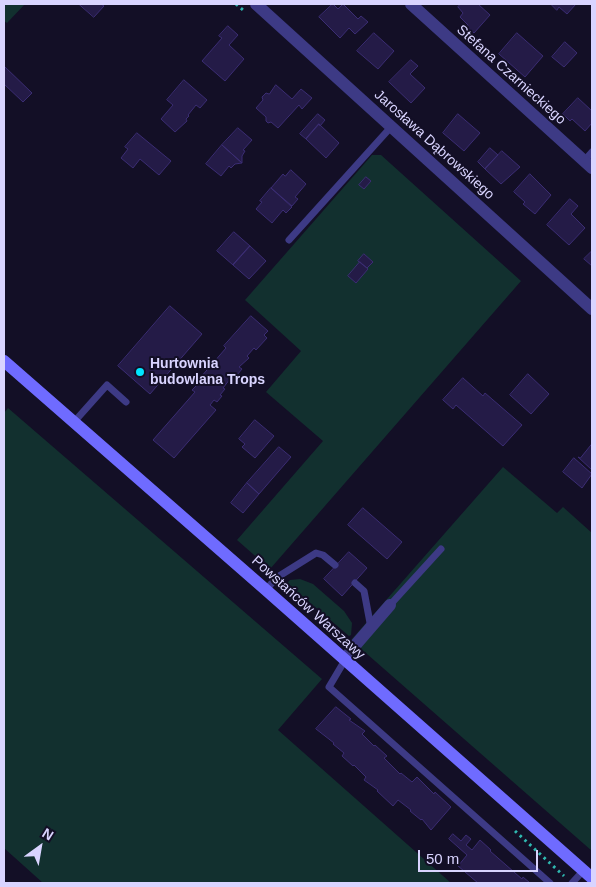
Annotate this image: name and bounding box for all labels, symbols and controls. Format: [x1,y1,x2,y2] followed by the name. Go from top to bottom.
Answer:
[453,22,569,128] street label: Stefana Czarnieckiego
[371,87,497,203] street label: Jarosława Dąbrowskiego
[150,356,265,388] place label: Hurtownia budowlana Trops
[134,366,146,378] marker: Hurtownia budowlana Trops
[248,553,368,663] street label: Powstańców Warszawy
[15,822,65,872] north arrow
[39,825,56,844] text: N
[421,840,541,872] scale bar
[426,850,459,867] text: 50 m

